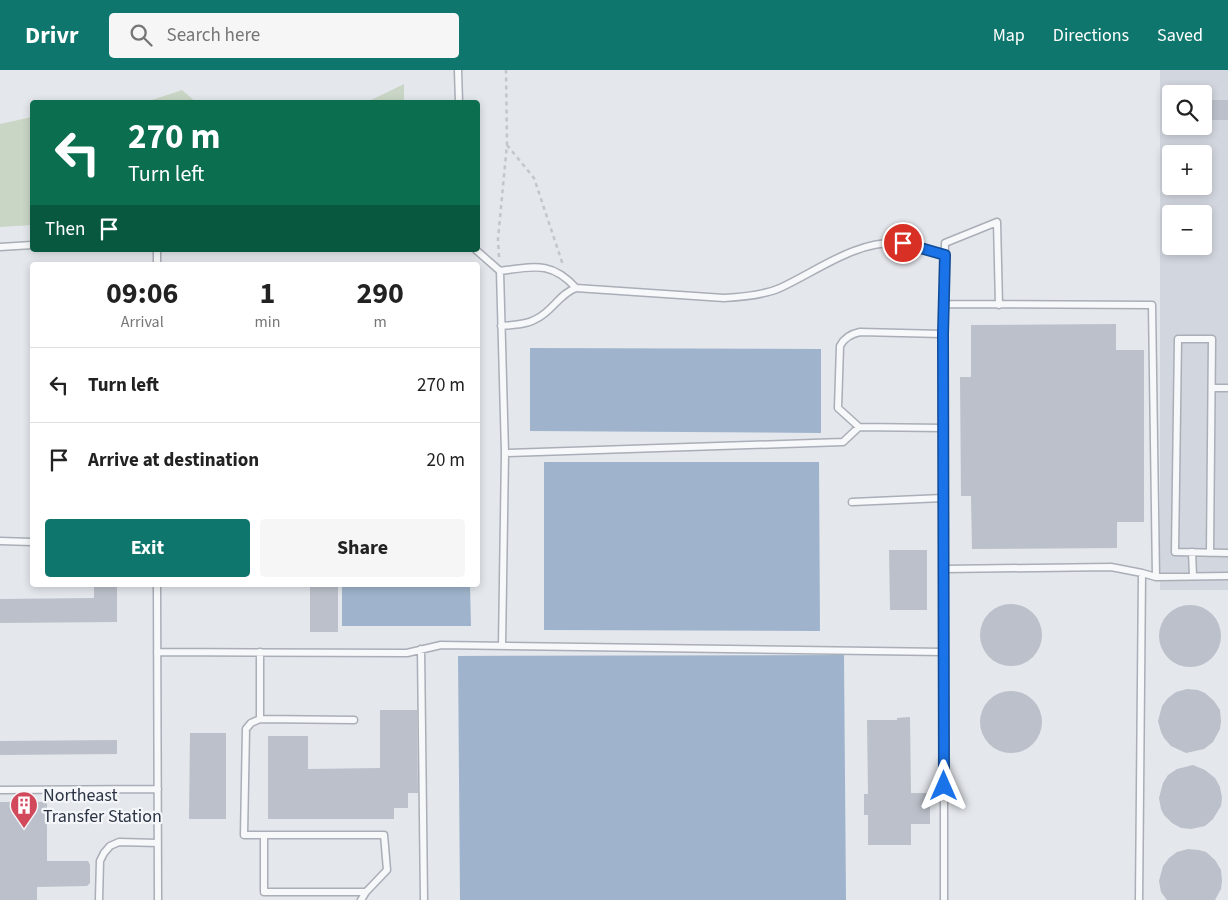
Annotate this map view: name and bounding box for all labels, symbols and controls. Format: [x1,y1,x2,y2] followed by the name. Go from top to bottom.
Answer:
[109,13,459,58] search box
[25,18,79,53] text: Drivr
[127,21,155,49] icon: search
[167,22,260,49] text: Search here
[993,23,1025,48] text: Map
[1053,23,1129,48] text: Directions
[1157,23,1203,48] text: Saved
[1162,85,1212,255] map controls
[1162,85,1212,135] button: search
[128,112,220,162] text: 270 m
[45,120,110,185] icon: left
[1162,145,1212,195] button: +
[128,158,204,190] text: Turn left
[1162,205,1212,255] button: −
[95,215,123,243] icon: arrive
[45,216,85,243] text: Then
[882,222,924,264] pin
[889,229,917,257] icon: arrive
[106,272,178,315] text: 09:06
[259,272,275,315] text: 1
[356,272,404,315] text: 290
[121,311,164,333] text: Arrival
[254,311,280,333] text: min
[374,311,387,333] text: m
[45,371,73,399] icon: left
[88,372,159,399] text: Turn left
[417,372,465,399] text: 270 m
[45,446,73,474] icon: arrive
[88,447,259,474] text: Arrive at destination
[427,447,465,474] text: 20 m
[45,519,250,577] button: Exit
[260,519,465,577] button: Share
[917,759,969,811] position arrow
[43,783,162,829] place label: Northeast Transfer Station
[9,790,39,829] building icon: Northeast Transfer Station

